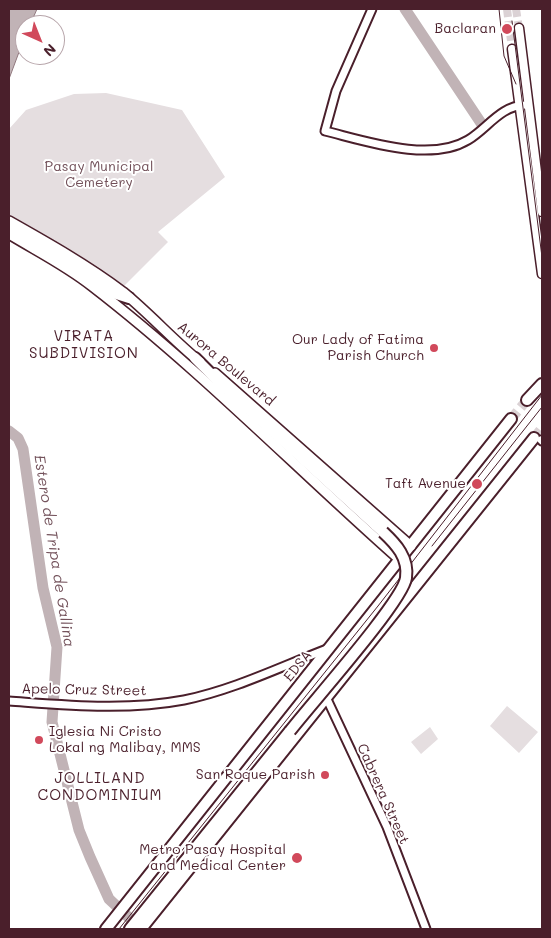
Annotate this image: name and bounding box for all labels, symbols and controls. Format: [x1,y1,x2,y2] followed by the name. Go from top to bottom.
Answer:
[15,15,65,65] north arrow
[435,21,496,37] place label: Baclaran
[500,22,514,36] marker: Baclaran
[40,40,61,61] text: N
[45,159,153,192] park label: Pasay Municipal Cemetery
[174,318,278,410] street label: Aurora Boulevard
[28,327,140,362] district label: VIRATA SUBDIVISION
[292,332,424,364] place label: Our Lady of Fatima Parish Church
[428,342,440,354] marker: Our Lady of Fatima Parish Church
[30,454,78,648] water label: Estero de Tripa de Gallina
[385,476,466,492] place label: Taft Avenue
[470,477,484,491] marker: Taft Avenue
[280,647,316,685] street label: EDSA
[21,681,147,699] street label: Apelo Cruz Street
[49,724,201,756] place label: Iglesia Ni Cristo Lokal ng Malibay, MMS
[33,734,45,746] marker: Iglesia Ni Cristo Lokal ng Malibay, MMS
[353,741,413,847] street label: Cabrera Street
[196,767,315,783] place label: San Roque Parish
[36,769,164,804] district label: JOLLILAND CONDOMINIUM
[319,769,331,781] marker: San Roque Parish
[139,842,286,874] place label: Metro Pasay Hospital and Medical Center
[290,851,304,865] marker: Metro Pasay Hospital and Medical Center

